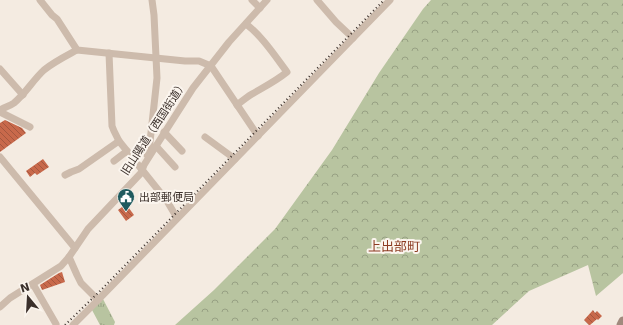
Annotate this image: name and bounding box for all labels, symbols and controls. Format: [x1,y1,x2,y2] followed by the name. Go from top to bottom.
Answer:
[119,78,189,178] street label: 旧山陽道（西国街道）
[116,187,136,212] public building icon: 出部郵便局
[139,191,194,204] place label: 出部郵便局
[368,239,420,254] district label: 上出部町
[8,277,48,317] north arrow
[19,280,31,296] text: N

